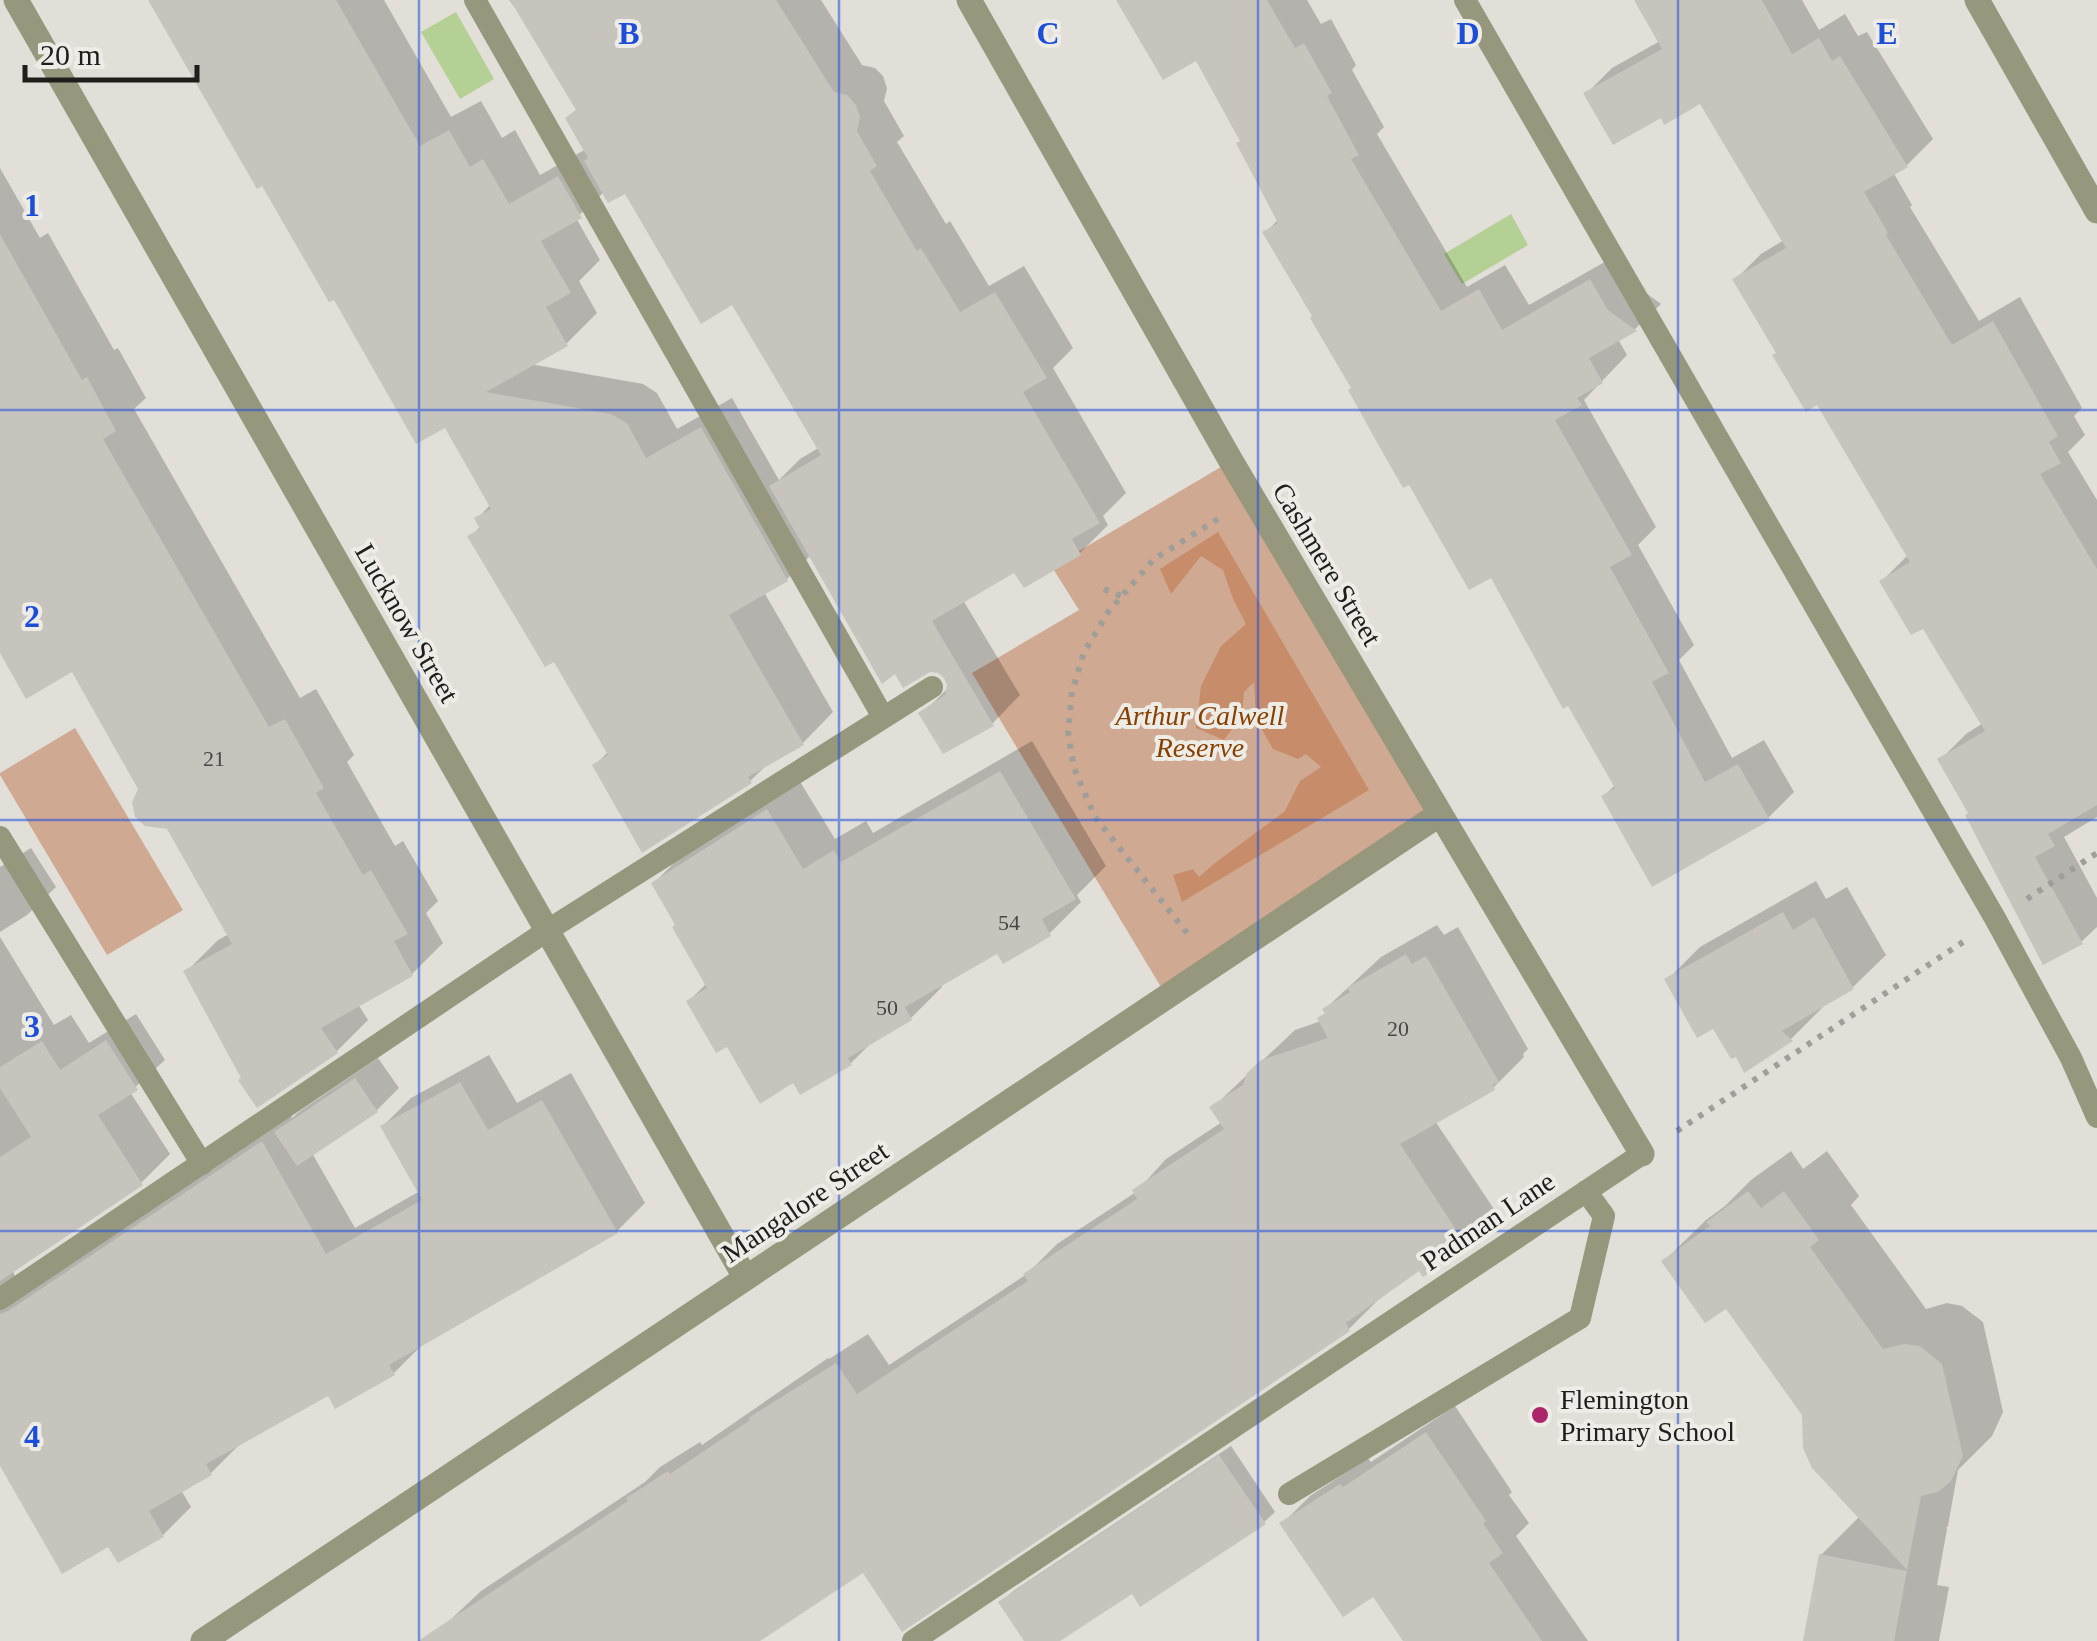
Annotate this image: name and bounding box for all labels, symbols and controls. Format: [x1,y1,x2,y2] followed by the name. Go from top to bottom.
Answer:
[618,15,640,51] text: B
[1036,15,1060,51] text: C
[1456,15,1480,51] text: D
[1876,15,1898,51] text: E
[25,20,198,82] scale bar
[40,38,101,71] text: 20 m
[24,187,40,223] text: 1
[1266,477,1388,651] street label: Cashmere Street
[349,538,465,708] street label: Lucknow Street
[24,598,40,634] text: 2
[1114,700,1285,763] park label: Arthur Calwell Reserve
[203,746,225,771] house number: 21
[998,910,1020,935] house number: 54
[876,995,898,1020] house number: 50
[24,1008,40,1044] text: 3
[1387,1016,1409,1041] house number: 20
[716,1135,894,1269] street label: Mangalore Street
[1416,1165,1560,1277] street label: Padman Lane
[1560,1384,1735,1447] place label: Flemington Primary School
[1529,1404,1551,1426] marker: Flemington Primary School
[24,1418,40,1454] text: 4

